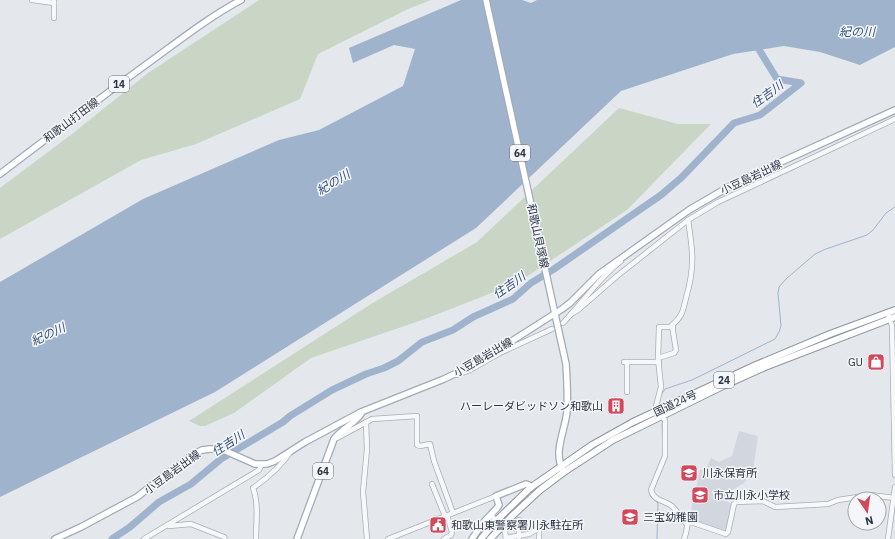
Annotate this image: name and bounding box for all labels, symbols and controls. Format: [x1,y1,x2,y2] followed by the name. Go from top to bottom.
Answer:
[839,24,877,39] water label: 紀の川
[109,76,129,92] road number: 14
[748,76,788,111] water label: 住吉川
[40,95,102,145] street label: 和歌山打田線
[510,145,530,161] road number: 64
[718,157,784,197] street label: 小豆島岩出線
[314,165,354,198] water label: 紀の川
[524,202,552,270] street label: 和歌山貝塚線
[490,267,530,301] water label: 住吉川
[29,319,69,348] water label: 紀の川
[451,334,515,380] street label: 小豆島岩出線
[866,352,886,372] shop icon: GU
[848,355,863,369] place label: GU
[714,372,734,388] road number: 24
[651,387,699,419] street label: 国道24号
[606,396,626,416] building icon: ハーレーダビッドソン和歌山
[460,399,603,413] place label: ハーレーダビッドソン和歌山
[209,426,249,459] water label: 住吉川
[141,447,203,497] street label: 小豆島岩出線
[313,463,333,479] road number: 64
[679,463,699,483] school or university icon: 川永保育所
[702,466,758,480] place label: 川永保育所
[690,485,710,505] school or university icon: 市立川永小学校
[713,488,790,502] place label: 市立川永小学校
[847,491,887,531] north arrow
[620,507,640,527] school or university icon: 三宝幼稚園
[643,510,698,524] place label: 三宝幼稚園
[864,513,875,528] text: N
[428,515,448,535] public building icon: 和歌山東警察署川永駐在所
[451,518,584,532] place label: 和歌山東警察署川永駐在所

